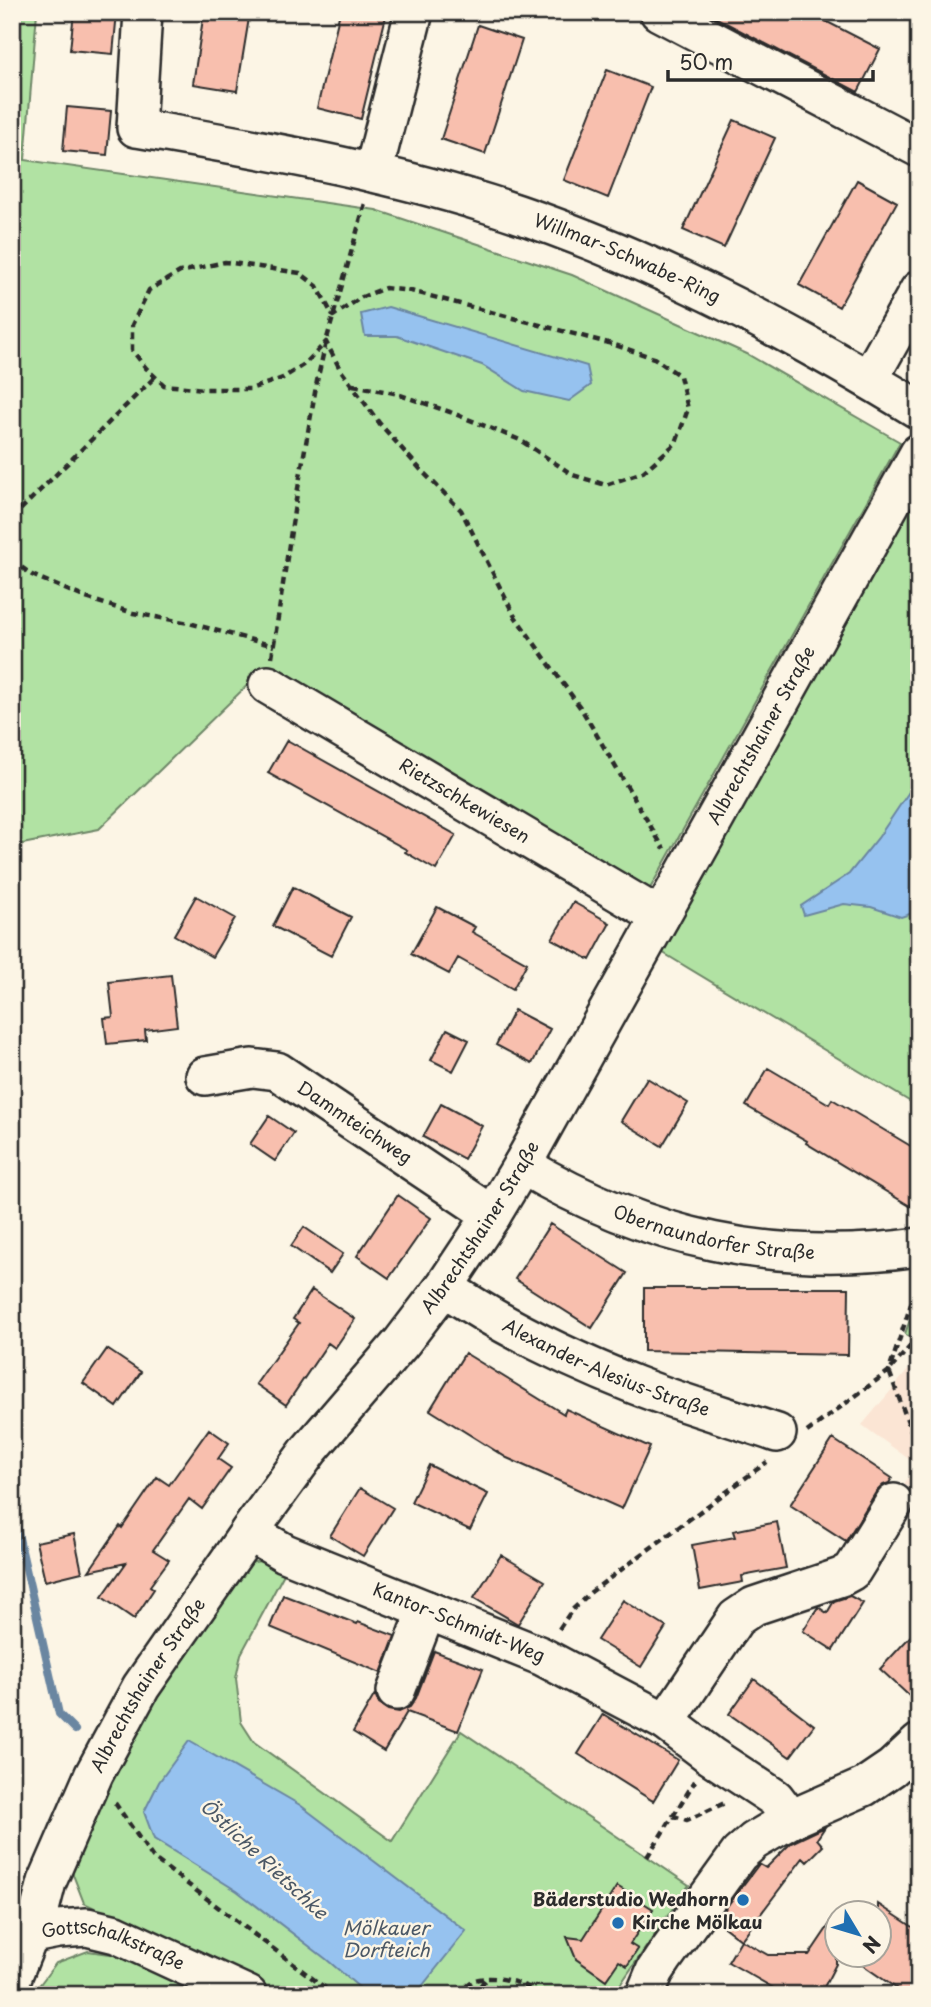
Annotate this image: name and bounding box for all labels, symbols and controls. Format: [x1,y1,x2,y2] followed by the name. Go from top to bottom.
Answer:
[668,38,873,82] scale bar
[679,45,733,77] text: 50 m
[531,205,725,309] street label: Willmar-Schwabe-Ring
[700,640,821,829] street label: Albrechtshainer Straße
[394,751,536,849] street label: Rietzschkewiesen
[292,1073,418,1170] street label: Dammteichweg
[413,1136,545,1319] street label: Albrechtshainer Straße
[609,1197,815,1265] street label: Obernaundorfer Straße
[498,1311,714,1422] street label: Alexander-Alesius-Straße
[369,1575,549,1668] street label: Kantor-Schmidt-Weg
[82,1592,211,1777] street label: Albrechtshainer Straße
[195,1792,335,1925] water label: Östliche Rietschke
[533,1885,729,1912] place label: Bäderstudio Wedhorn
[735,1892,751,1908] marker: Bäderstudio Wedhorn
[822,1898,892,1968] north arrow
[632,1908,763,1935] place label: Kirche Mölkau
[39,1912,190,1976] street label: Gottschalkstraße
[342,1913,432,1963] water label: Mölkauer Dorfteich
[610,1915,626,1931] marker: Kirche Mölkau
[857,1931,888,1960] text: N

